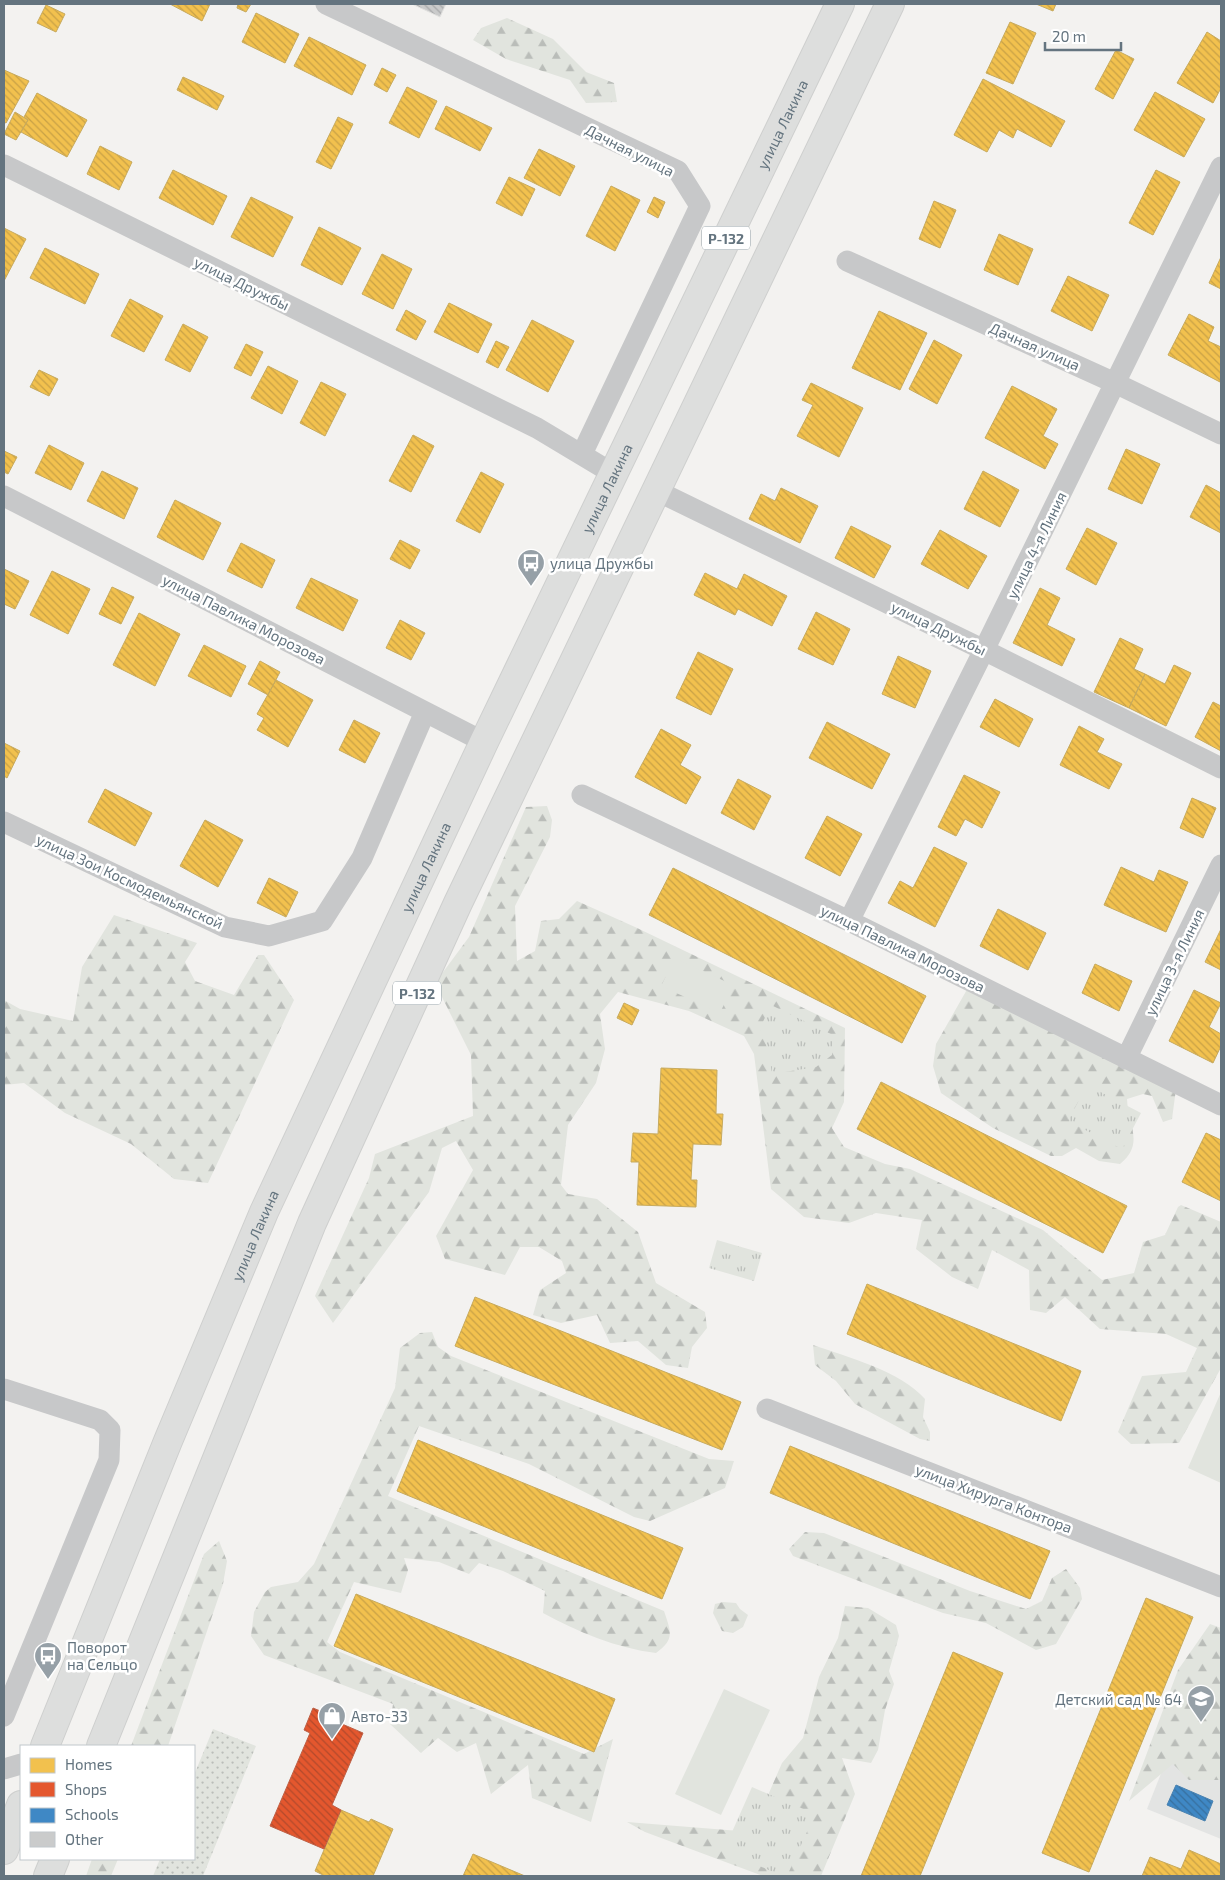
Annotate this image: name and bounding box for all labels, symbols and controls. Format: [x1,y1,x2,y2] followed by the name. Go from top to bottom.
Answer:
[1045,20,1121,52] scale bar
[1052,27,1086,45] text: 20 m
[753,77,811,172] street label: улица Лакина
[582,120,677,181] street label: Дачная улица
[702,227,750,250] road number: Р-132
[191,252,292,315] street label: улица Дружбы
[987,318,1083,375] street label: Дачная улица
[577,440,636,536] street label: улица Лакина
[1002,488,1071,602] street label: улица 4-я Линия
[516,548,546,587] bus stop icon: улица Дружбы
[550,554,654,573] place label: улица Дружбы
[159,570,328,669] street label: улица Павлика Морозова
[888,597,989,660] street label: улица Дружбы
[397,819,454,915] street label: улица Лакина
[33,830,226,933] street label: улица Зои Космодемьянской
[818,900,988,997] street label: улица Павлика Морозова
[1140,906,1208,1019] street label: улица 3-я Линия
[393,981,441,1004] road number: Р-132
[227,1187,282,1284] street label: улица Лакина
[913,1460,1075,1537] street label: улица Хирурга Контора
[67,1638,137,1673] place label: Поворот на Сельцо
[33,1641,63,1680] bus stop icon: Поворот на Сельцо
[1186,1684,1216,1723] school or university icon: Детский сад № 64
[1055,1690,1182,1708] place label: Детский сад № 64
[317,1701,347,1740] shop icon: Авто-33
[351,1707,408,1725] place label: Авто-33
[20,1745,195,1860] legend
[65,1755,112,1773] text: Homes
[65,1780,107,1798] text: Shops
[65,1805,119,1823] text: Schools
[65,1830,104,1848] text: Other

